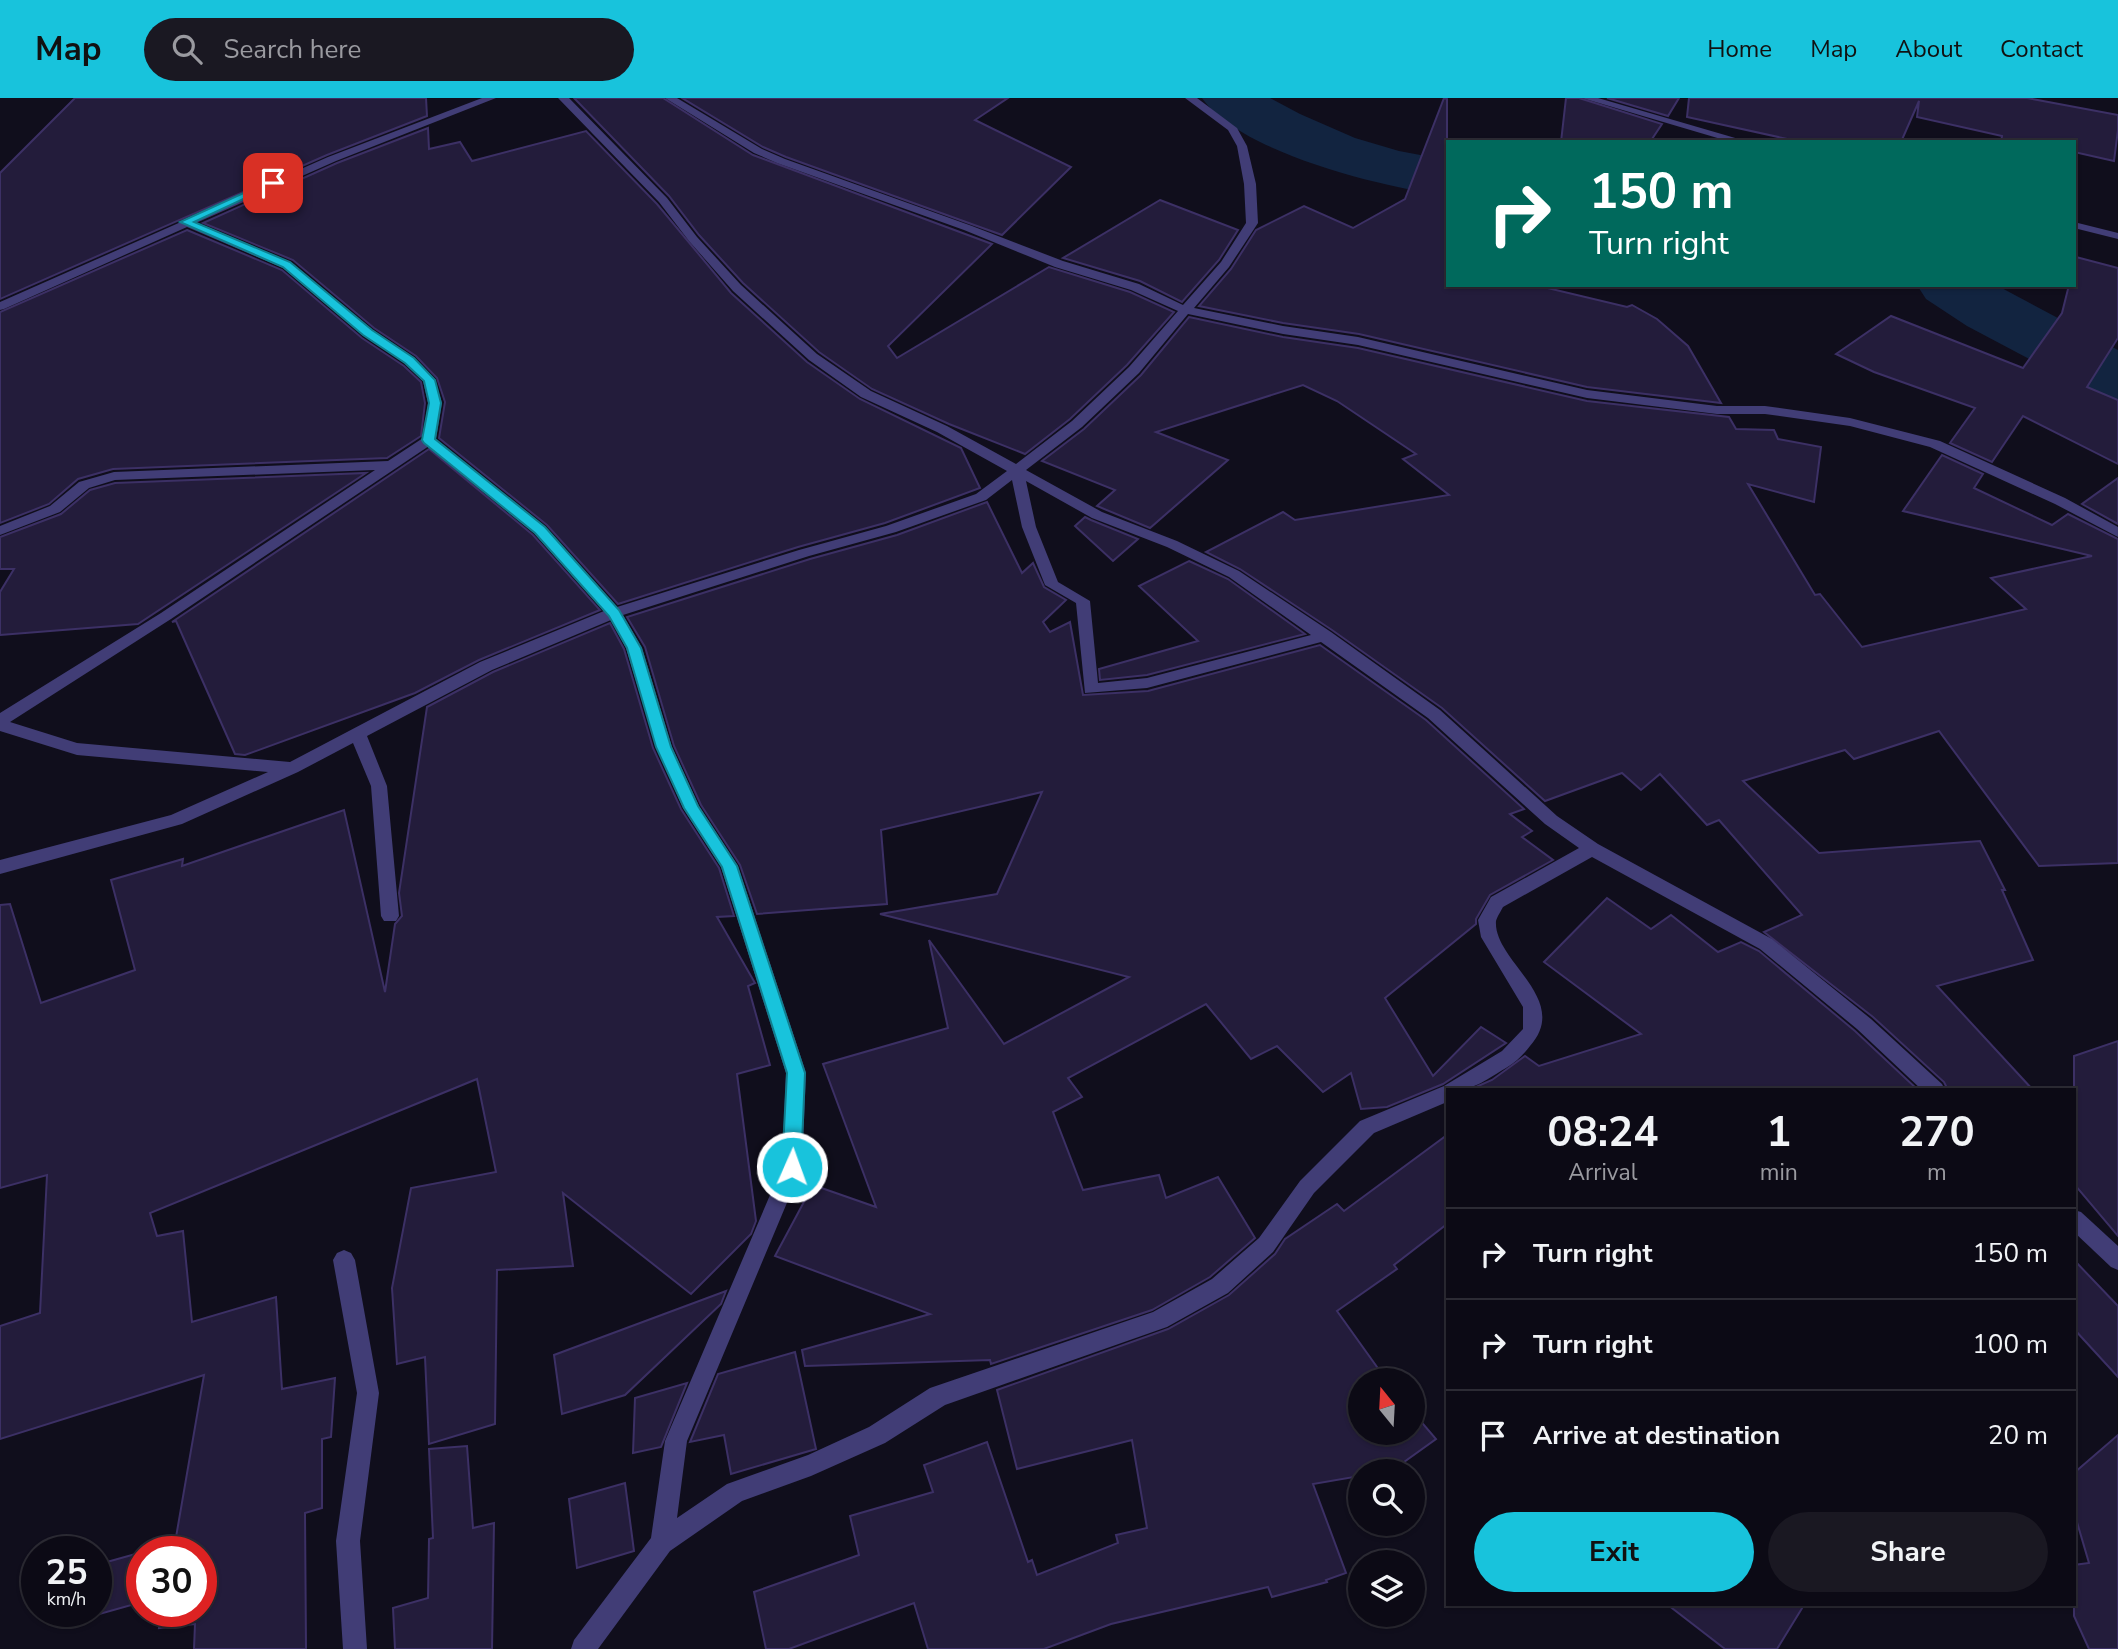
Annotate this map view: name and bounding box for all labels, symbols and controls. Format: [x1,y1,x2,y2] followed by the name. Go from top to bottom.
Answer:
[144,18,634,81] search box
[35,27,102,72] text: Map
[168,30,206,68] icon: search
[224,32,361,67] text: Search here
[1707,33,1772,65] text: Home
[1810,33,1857,65] text: Map
[1895,33,1962,65] text: About
[2000,33,2083,65] text: Contact
[243,153,303,213] pin
[1589,158,1733,225] text: 150 m
[254,164,292,202] icon: arrive
[1474,168,1565,259] icon: right
[1589,222,1729,265] text: Turn right
[1547,1104,1658,1161] text: 08:24
[1766,1104,1791,1161] text: 1
[1899,1104,1975,1161] text: 270
[755,1130,829,1204] position arrow
[1568,1157,1637,1188] text: Arrival
[1760,1157,1798,1188] text: min
[1927,1157,1947,1188] text: m
[1474,1235,1512,1273] icon: right
[1533,1236,1652,1271] text: Turn right
[1972,1236,2048,1271] text: 150 m
[1474,1326,1512,1364] icon: right
[1533,1327,1652,1362] text: Turn right
[1972,1327,2048,1362] text: 100 m
[1348,1368,1424,1446] north arrow
[1348,1368,1425,1627] map controls
[1474,1417,1512,1455] icon: arrive
[1533,1418,1780,1453] text: Arrive at destination
[1988,1418,2048,1453] text: 20 m
[1348,1459,1425,1536] button: search
[1474,1512,1754,1592] button: Exit
[1768,1512,2048,1592] button: Share
[126,1536,217,1627] speed limit sign: 30
[45,1549,88,1596] text: 25
[1348,1550,1425,1627] button: layers
[47,1587,86,1611] text: km/h

